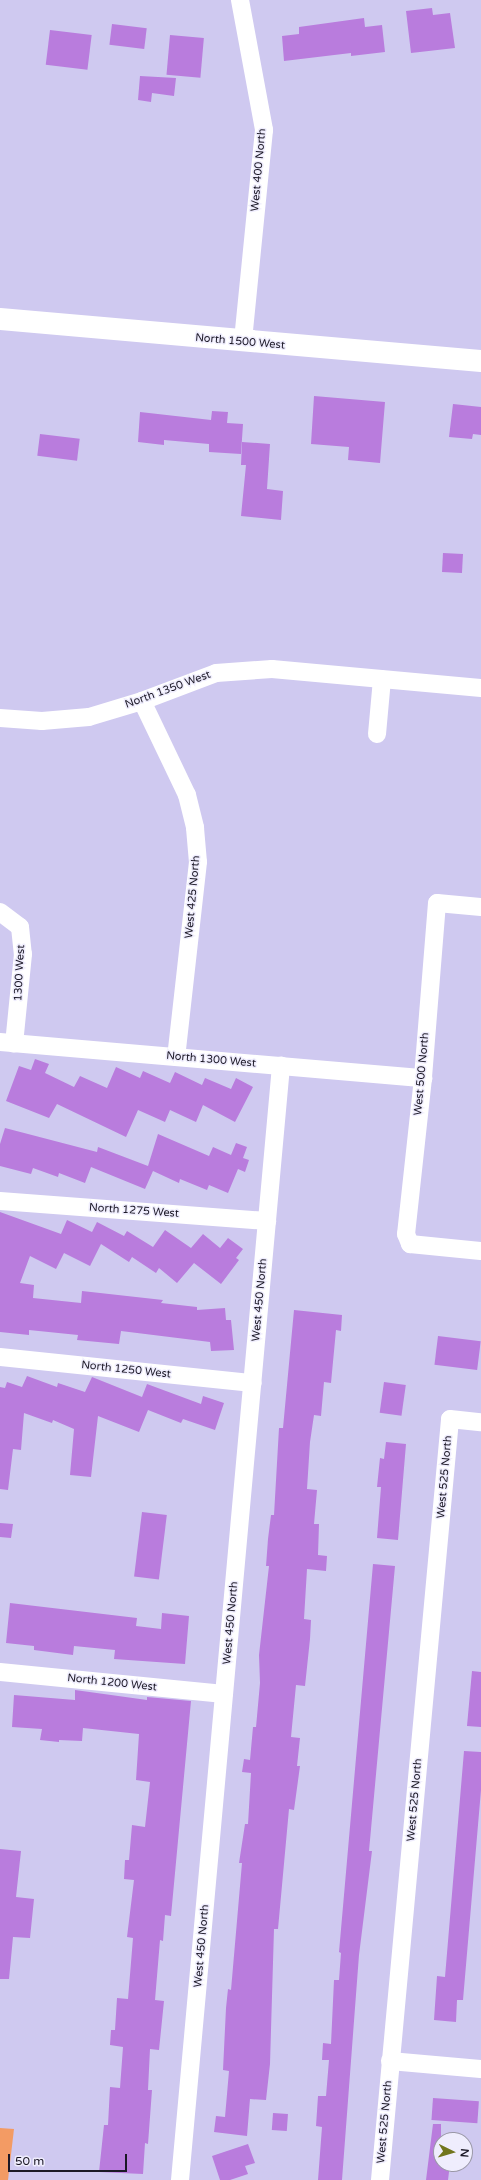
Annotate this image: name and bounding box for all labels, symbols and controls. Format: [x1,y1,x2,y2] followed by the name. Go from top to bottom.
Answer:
[249,128,269,212] street label: West 400 North
[195,331,285,353] street label: North 1500 West
[123,668,213,712] street label: North 1350 West
[183,855,203,939] street label: West 425 North
[12,944,28,1002] street label: 1300 West
[412,1032,432,1116] street label: West 500 North
[166,1049,256,1071] street label: North 1300 West
[89,1201,179,1221] street label: North 1275 West
[250,1258,270,1342] street label: West 450 North
[80,1359,172,1381] street label: North 1250 West
[435,1435,455,1519] street label: West 525 North
[221,1581,241,1665] street label: West 450 North
[66,1672,158,1694] street label: North 1200 West
[405,1758,425,1842] street label: West 525 North
[192,1904,212,1988] street label: West 450 North
[375,2080,395,2164] street label: West 525 North
[433,2132,473,2172] north arrow
[10,2146,129,2172] scale bar
[458,2148,471,2158] text: N
[15,2154,44,2168] text: 50 m

